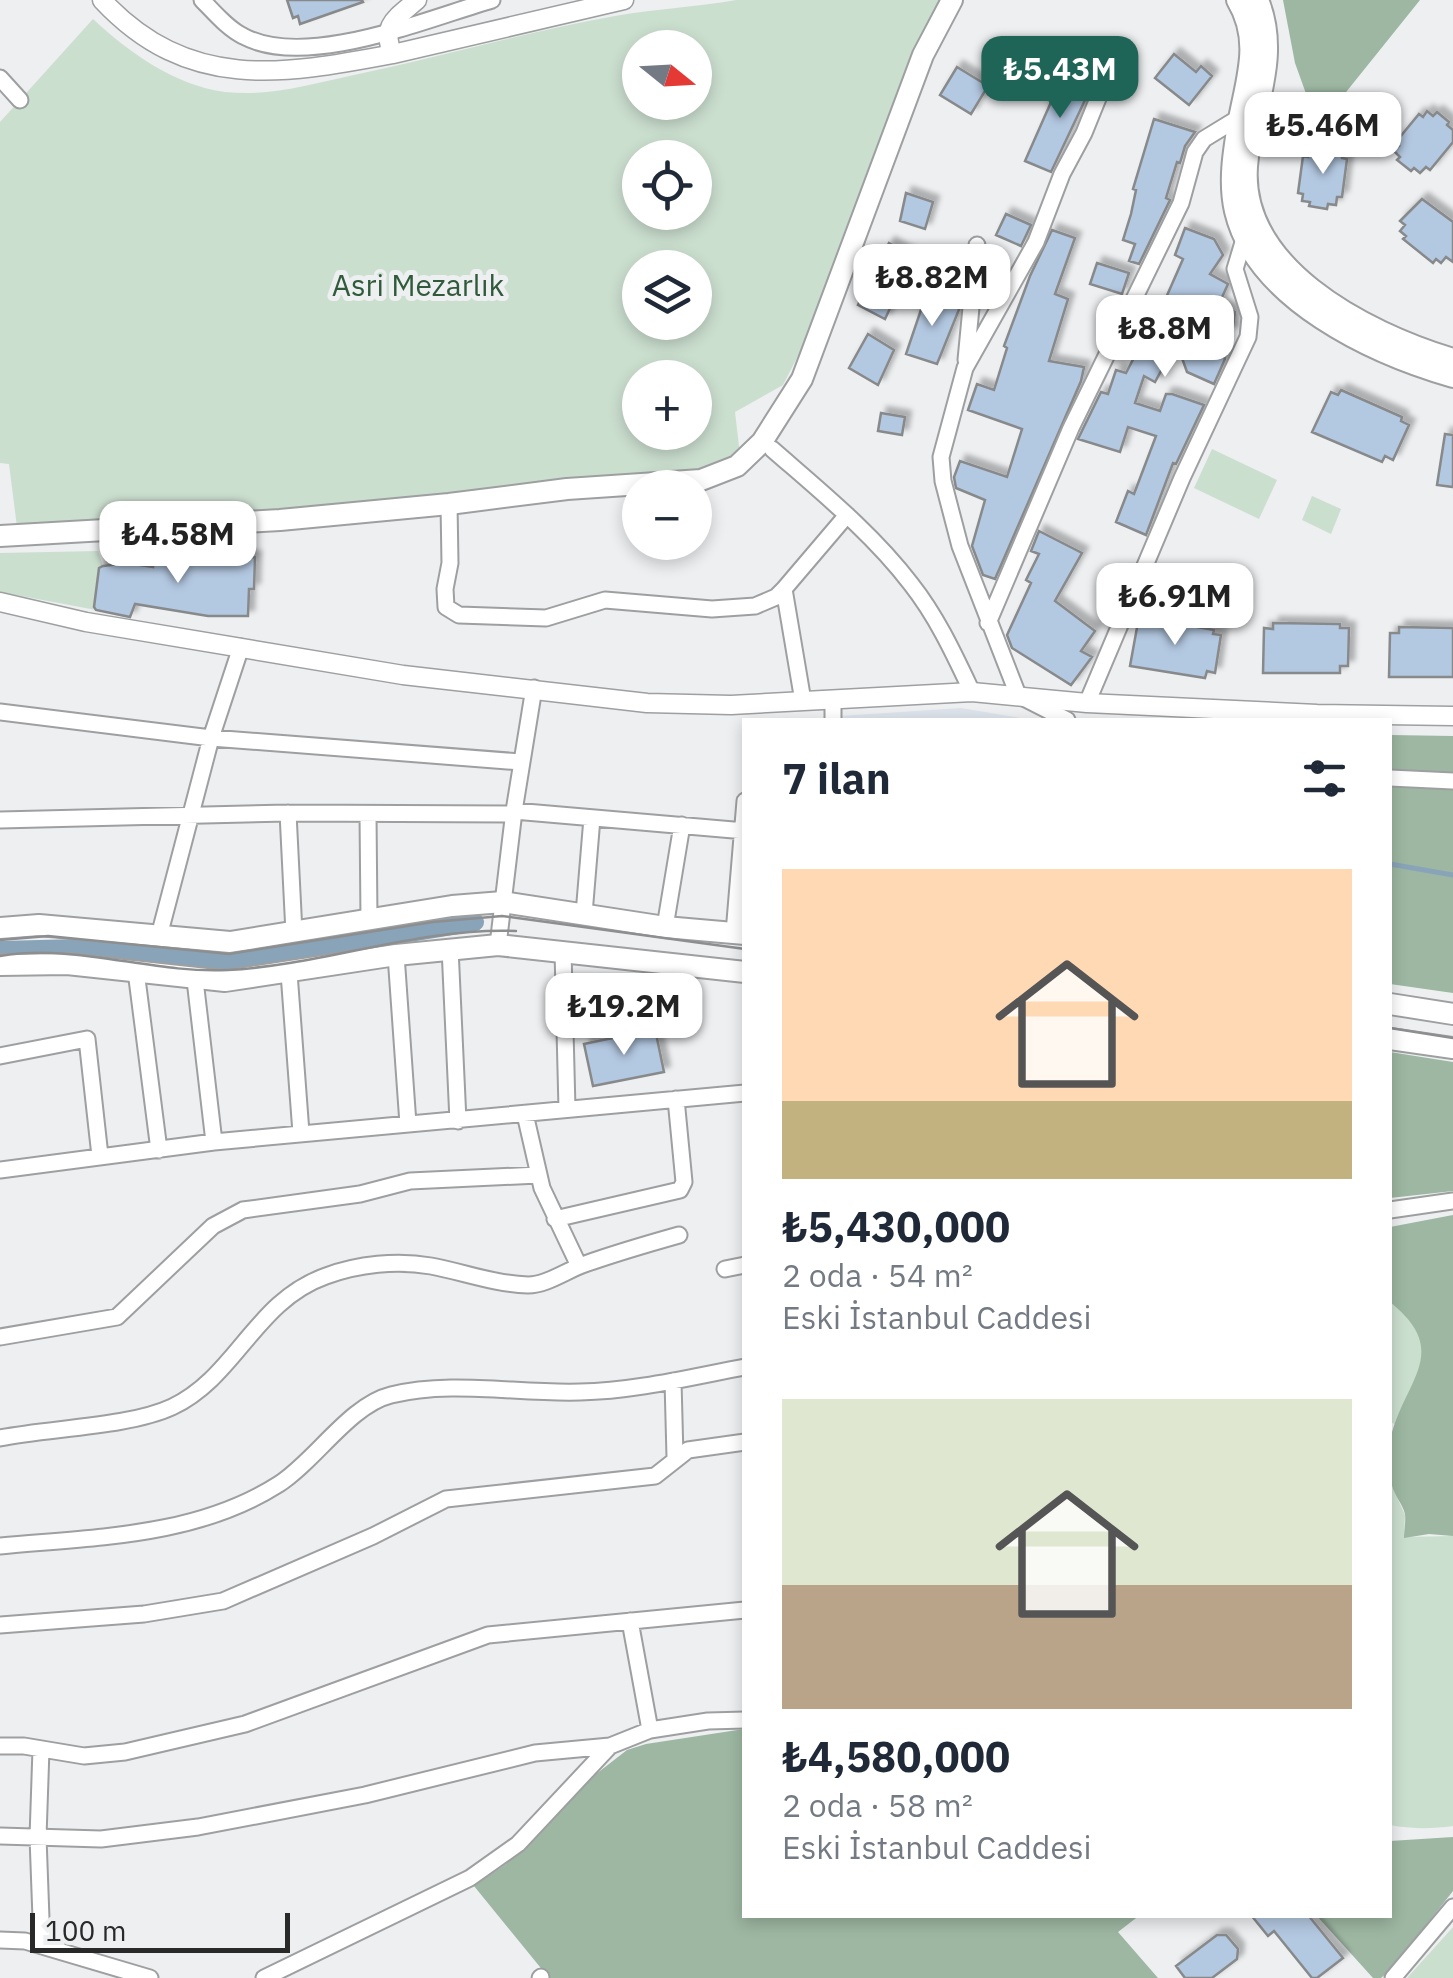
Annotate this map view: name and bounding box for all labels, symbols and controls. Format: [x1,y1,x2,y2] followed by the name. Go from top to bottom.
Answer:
[622,30,712,120] north arrow
[622,30,712,560] map controls
[979,36,1141,121] pin: ₺5.43M
[1003,47,1117,89] text: ₺5.43M
[1242,92,1404,177] pin: ₺5.46M
[1266,103,1380,145] text: ₺5.46M
[622,140,712,230] button: locate
[851,244,1013,329] pin: ₺8.82M
[622,250,712,340] button: layers
[875,255,989,297] text: ₺8.82M
[332,265,504,304] park label: Asri Mezarlık
[1095,295,1235,380] pin: ₺8.8M
[1118,306,1212,348] text: ₺8.8M
[622,360,712,450] button: +
[622,470,712,560] button: −
[97,501,259,586] pin: ₺4.58M
[121,512,235,554] text: ₺4.58M
[1094,563,1256,648] pin: ₺6.91M
[1118,574,1232,616] text: ₺6.91M
[782,751,891,806] text: 7 ilan
[1297,751,1352,806] icon: filters
[977,934,1157,1114] icon: home
[543,973,705,1058] pin: ₺19.2M
[567,984,681,1026] text: ₺19.2M
[782,1199,1010,1254] text: ₺5,430,000
[782,1254,973,1296] text: 2 oda · 54 m²
[782,1296,1092,1338] text: Eski İstanbul Caddesi
[977,1464,1157,1644] icon: home
[782,1729,1010,1784] text: ₺4,580,000
[782,1784,973,1826] text: 2 oda · 58 m²
[782,1826,1092,1868] text: Eski İstanbul Caddesi
[30,1908,290,1952] scale bar
[45,1912,126,1949] text: 100 m

